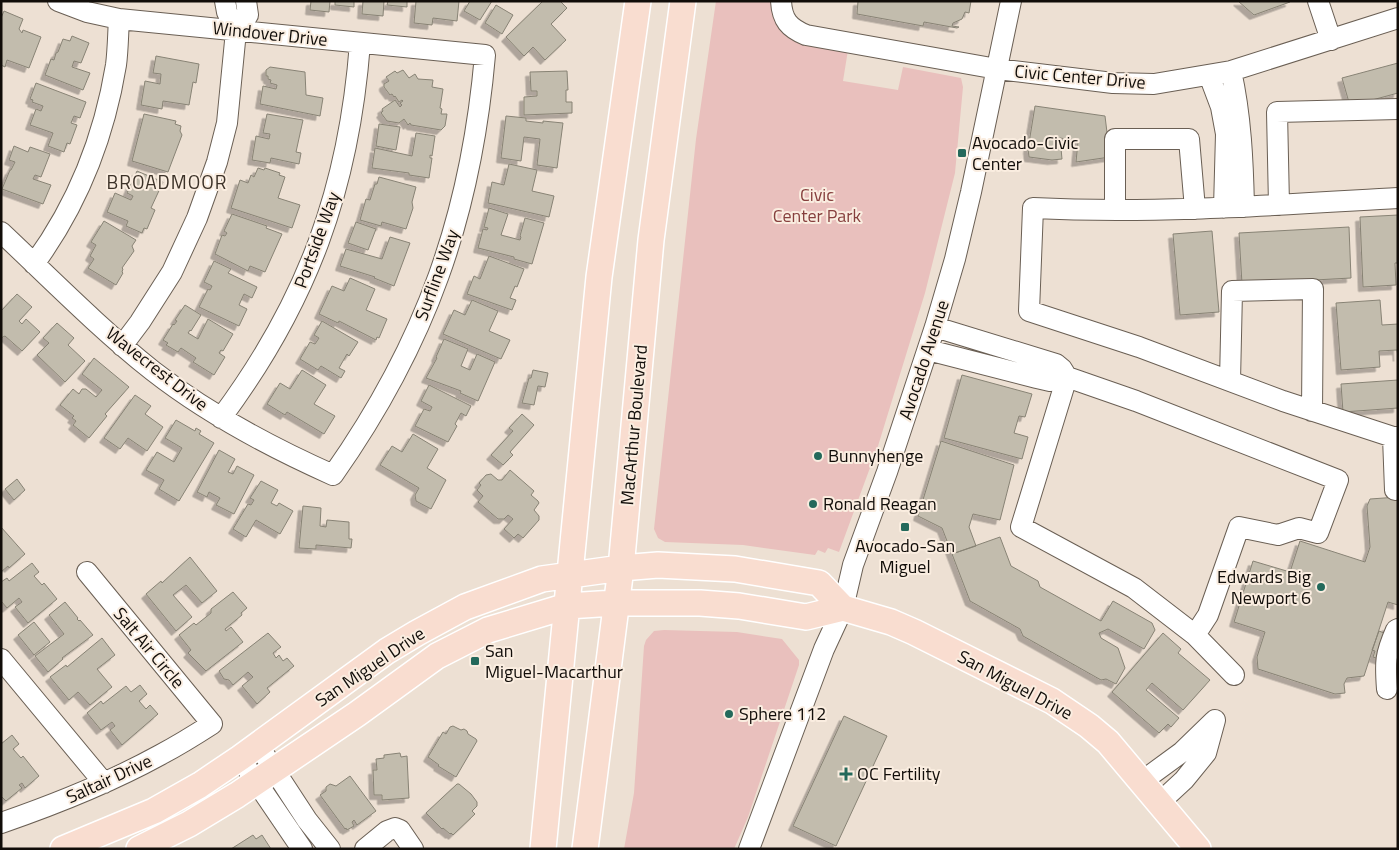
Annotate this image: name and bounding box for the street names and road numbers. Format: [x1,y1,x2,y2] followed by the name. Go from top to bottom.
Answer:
[211,14,329,53] street label: Windover Drive
[1013,57,1147,96] street label: Civic Center Drive
[287,188,347,292] street label: Portside Way
[407,225,466,324] street label: Surfline Way
[891,296,956,423] street label: Avocado Avenue
[100,320,214,417] street label: Wavecrest Drive
[613,344,654,506] street label: MacArthur Boulevard
[107,601,192,694] street label: Salt Air Circle
[310,620,430,713] street label: San Miguel Drive
[953,643,1078,726] street label: San Miguel Drive
[61,747,156,810] street label: Saltair Drive

